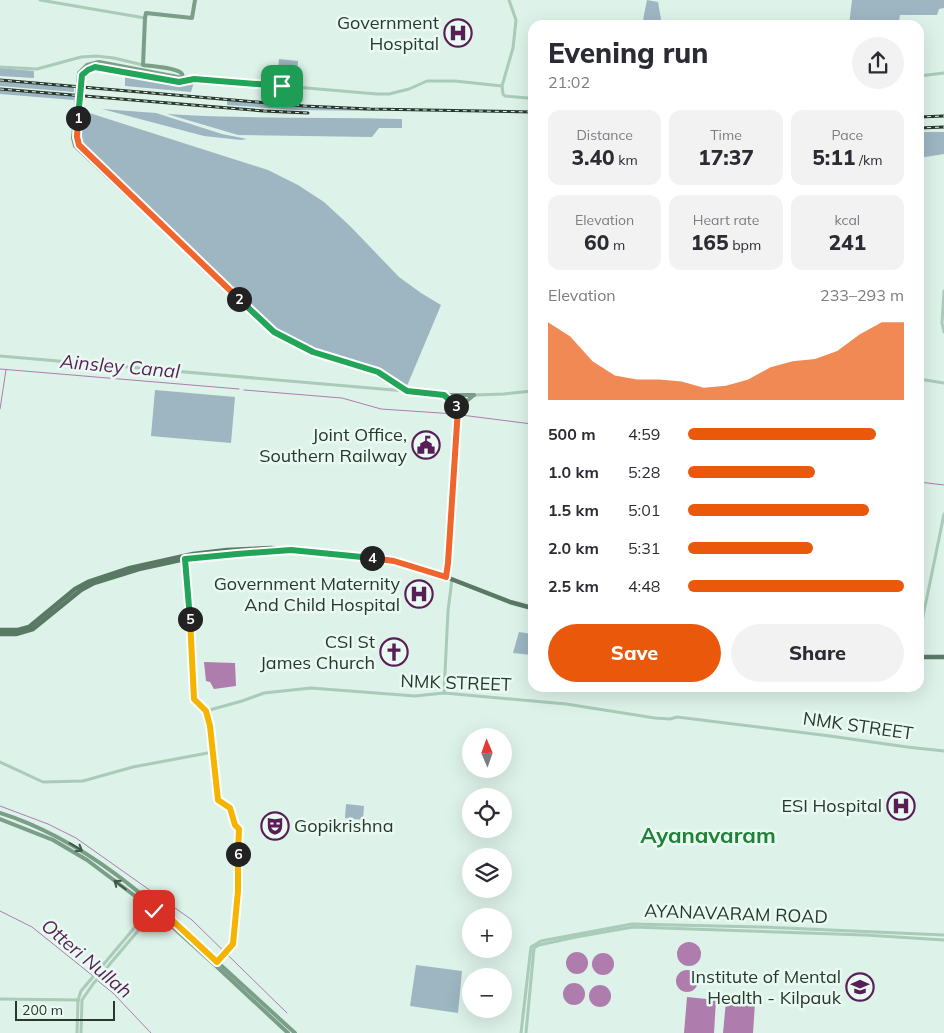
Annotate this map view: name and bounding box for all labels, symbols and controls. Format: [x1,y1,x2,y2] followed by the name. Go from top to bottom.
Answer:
[337,11,439,55] place label: Government Hospital
[443,18,473,48] hospital icon: Government Hospital
[548,35,708,70] text: Evening run
[852,37,904,89] button: share
[261,65,303,107] pin
[268,72,296,100] icon: arrive
[548,72,590,92] text: 21:02
[66,106,90,130] pin: 1
[74,109,83,127] text: 1
[576,126,633,144] text: Distance
[710,126,742,144] text: Time
[832,126,863,144] text: Pace
[571,144,615,170] text: 3.40
[698,144,754,170] text: 17:37
[812,144,855,170] text: 5:11
[615,151,638,169] text: km
[855,151,883,169] text: /km
[575,211,634,229] text: Elevation
[693,211,759,229] text: Heart rate
[835,211,860,229] text: kcal
[584,229,609,255] text: 60
[691,229,729,255] text: 165
[828,229,866,255] text: 241
[609,236,625,254] text: m
[729,236,761,254] text: bpm
[548,285,616,305] text: Elevation
[820,285,904,305] text: 233–293 m
[226,286,252,312] pin: 2
[235,290,244,308] text: 2
[58,349,181,383] water label: Ainsley Canal
[444,394,468,418] pin: 3
[452,397,461,415] text: 3
[259,423,407,467] place label: Joint Office, Southern Railway
[548,424,596,444] text: 500 m
[628,424,660,444] text: 4:59
[411,430,441,460] public building icon: Joint Office, Southern Railway
[548,462,599,482] text: 1.0 km
[628,462,660,482] text: 5:28
[548,500,599,520] text: 1.5 km
[628,500,660,520] text: 5:01
[548,538,599,558] text: 2.0 km
[628,538,660,558] text: 5:31
[360,546,384,570] pin: 4
[368,549,377,567] text: 4
[214,572,400,616] place label: Government Maternity And Child Hospital
[548,576,599,596] text: 2.5 km
[628,576,660,596] text: 4:48
[404,579,434,609] hospital icon: Government Maternity And Child Hospital
[178,606,202,632] pin: 5
[186,610,195,628] text: 5
[548,624,721,682] button: Save
[731,624,904,682] button: Share
[260,630,375,674] place label: CSI St James Church
[379,637,409,667] church icon: CSI St James Church
[400,669,512,696] street label: NMK STREET
[801,706,915,745] street label: NMK STREET
[462,728,512,778] north arrow
[462,728,512,1018] map controls
[462,788,512,838] button: locate
[886,791,916,821] hospital icon: ESI Hospital
[782,794,882,817] place label: ESI Hospital
[260,811,290,841] theatre icon: Gopikrishna
[294,814,393,837] place label: Gopikrishna
[640,821,776,849] district label: Ayanavaram
[226,842,250,866] pin: 6
[69,843,83,853] one-way arrow
[234,845,243,863] text: 6
[462,848,512,898] button: layers
[113,880,127,890] one-way arrow
[133,890,175,932] pin
[140,897,168,925] icon: check
[644,899,828,928] street label: AYANAVARAM ROAD
[462,908,512,958] button: +
[37,913,137,1003] water label: Otteri Nullah
[691,965,842,1009] place label: Institute of Mental Health - Kilpauk
[462,968,512,1018] button: −
[845,972,875,1002] school or university icon: Institute of Mental Health - Kilpauk
[15,998,115,1021] scale bar
[22,1001,63,1019] text: 200 m

